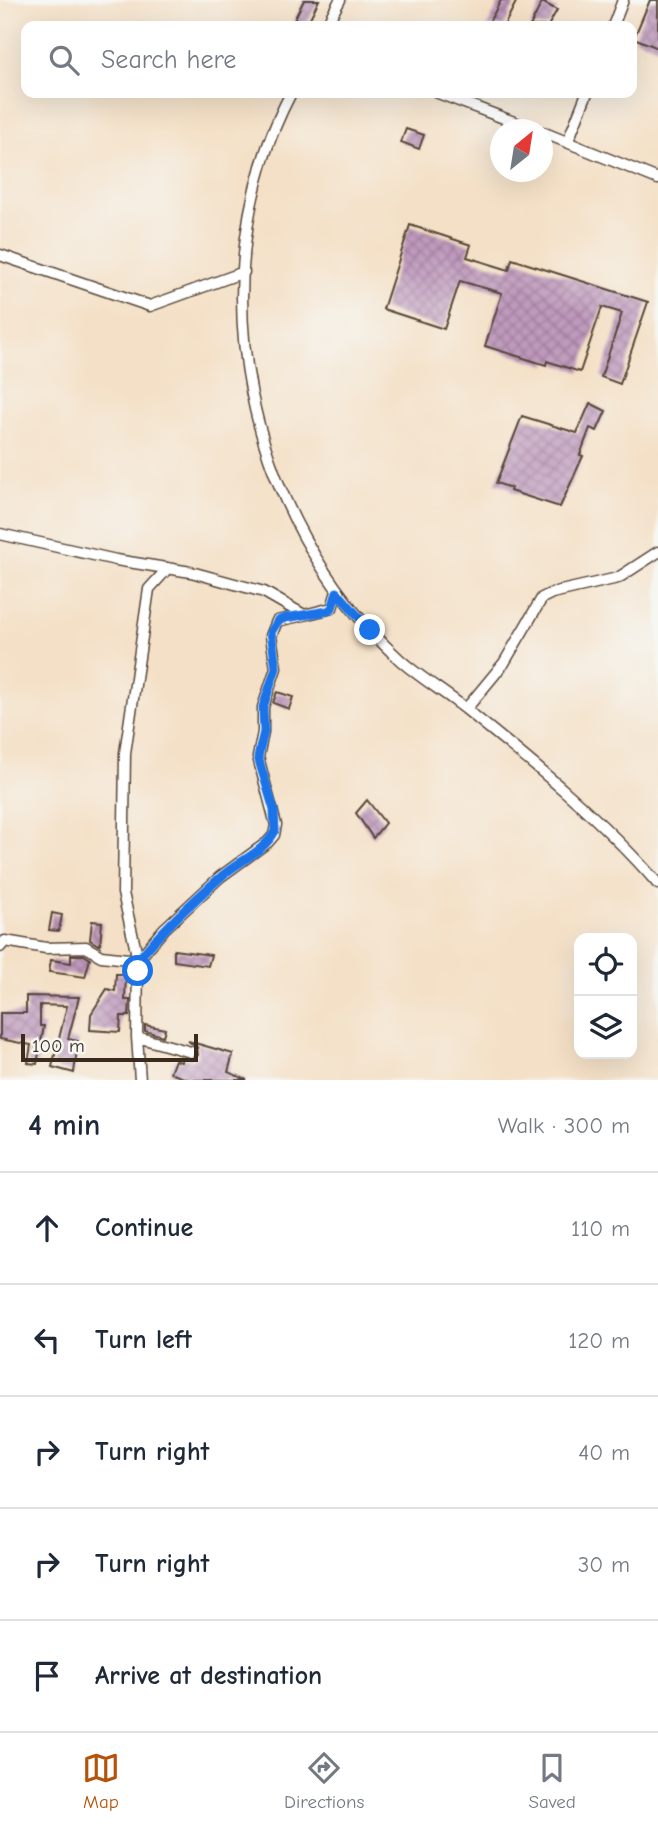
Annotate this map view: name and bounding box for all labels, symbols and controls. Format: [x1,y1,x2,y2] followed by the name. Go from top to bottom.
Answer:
[21,21,637,98] search box
[45,41,83,79] icon: search
[101,45,236,75] text: Search here
[490,119,553,182] north arrow
[354,614,385,645] route end
[574,933,637,1059] map controls
[574,933,637,996] button: locate
[122,955,153,986] route start
[574,996,637,1059] button: layers
[21,1031,198,1063] scale bar
[32,1035,85,1057] text: 100 m
[28,1108,100,1143] text: 4 min
[498,1112,630,1139] text: Walk · 300 m
[28,1209,66,1247] icon: ahead
[95,1213,193,1243] text: Continue
[571,1215,630,1242] text: 110 m
[28,1321,66,1359] icon: left
[95,1325,192,1355] text: Turn left
[568,1327,630,1354] text: 120 m
[28,1433,66,1471] icon: right
[95,1437,209,1467] text: Turn right
[578,1439,630,1466] text: 40 m
[28,1545,66,1583] icon: right
[95,1549,209,1579] text: Turn right
[578,1551,630,1578] text: 30 m
[28,1657,66,1695] icon: arrive
[95,1661,322,1691] text: Arrive at destination
[82,1749,120,1813] tab: Map
[284,1749,364,1813] tab: Directions
[529,1749,576,1813] tab: Saved

